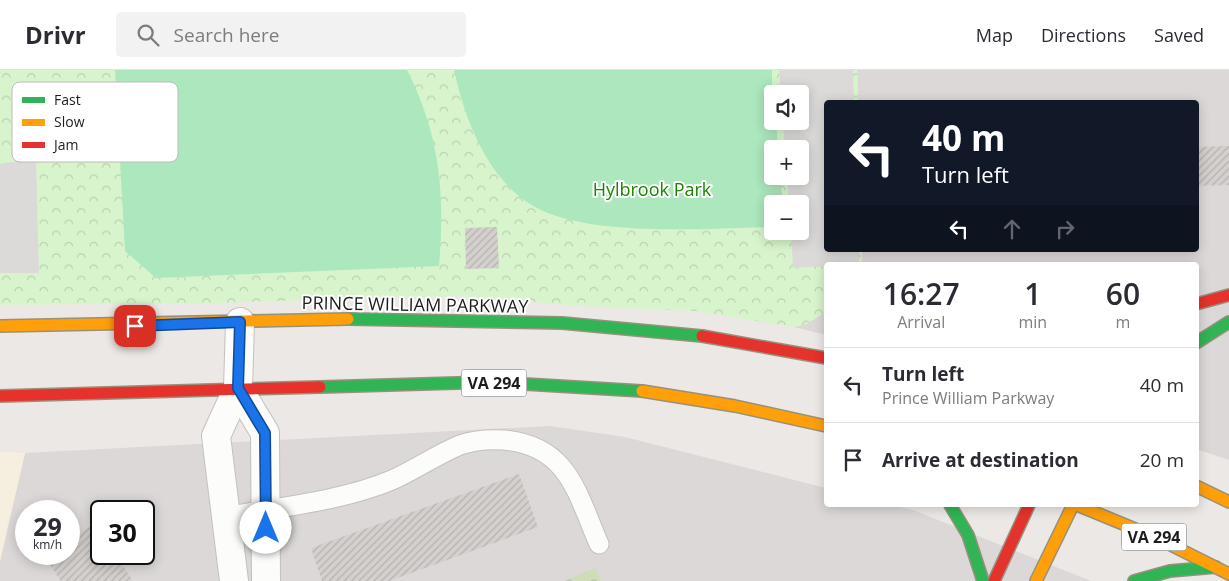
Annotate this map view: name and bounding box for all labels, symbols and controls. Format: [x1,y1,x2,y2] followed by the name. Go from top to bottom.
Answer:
[116,12,466,57] search box
[25,18,86,51] text: Drivr
[134,21,162,49] icon: search
[174,22,279,48] text: Search here
[976,23,1013,47] text: Map
[1041,23,1126,47] text: Directions
[1154,23,1204,47] text: Saved
[12,82,178,162] legend
[764,85,809,240] map controls
[764,85,809,130] button: sound
[54,90,81,109] text: Fast
[54,112,85,131] text: Slow
[922,114,1005,161] text: 40 m
[839,120,904,185] icon: left
[52,135,79,154] text: Jam
[764,140,809,185] button: +
[922,159,1009,189] text: Turn left
[593,177,712,201] park label: Hylbrook Park
[764,195,809,240] button: −
[945,215,973,243] icon: left
[998,215,1026,243] icon: ahead
[1051,215,1079,243] icon: right
[883,273,960,314] text: 16:27
[1024,273,1041,314] text: 1
[1106,273,1140,314] text: 60
[301,290,529,318] street label: PRINCE WILLIAM PARKWAY
[114,305,156,347] pin
[897,311,945,333] text: Arrival
[1018,311,1047,333] text: min
[1116,311,1130,333] text: m
[121,312,149,340] icon: arrive
[882,361,964,387] text: Turn left
[462,370,526,396] road number: VA 294
[839,371,867,399] icon: left
[1140,372,1184,398] text: 40 m
[882,387,1054,409] text: Prince William Parkway
[839,446,867,474] icon: arrive
[882,447,1079,473] text: Arrive at destination
[1140,447,1184,473] text: 20 m
[90,500,155,565] speed limit sign: 30
[239,501,291,553] position arrow
[33,509,62,543] text: 29
[1122,524,1186,551] road number: VA 294
[33,536,62,553] text: km/h

